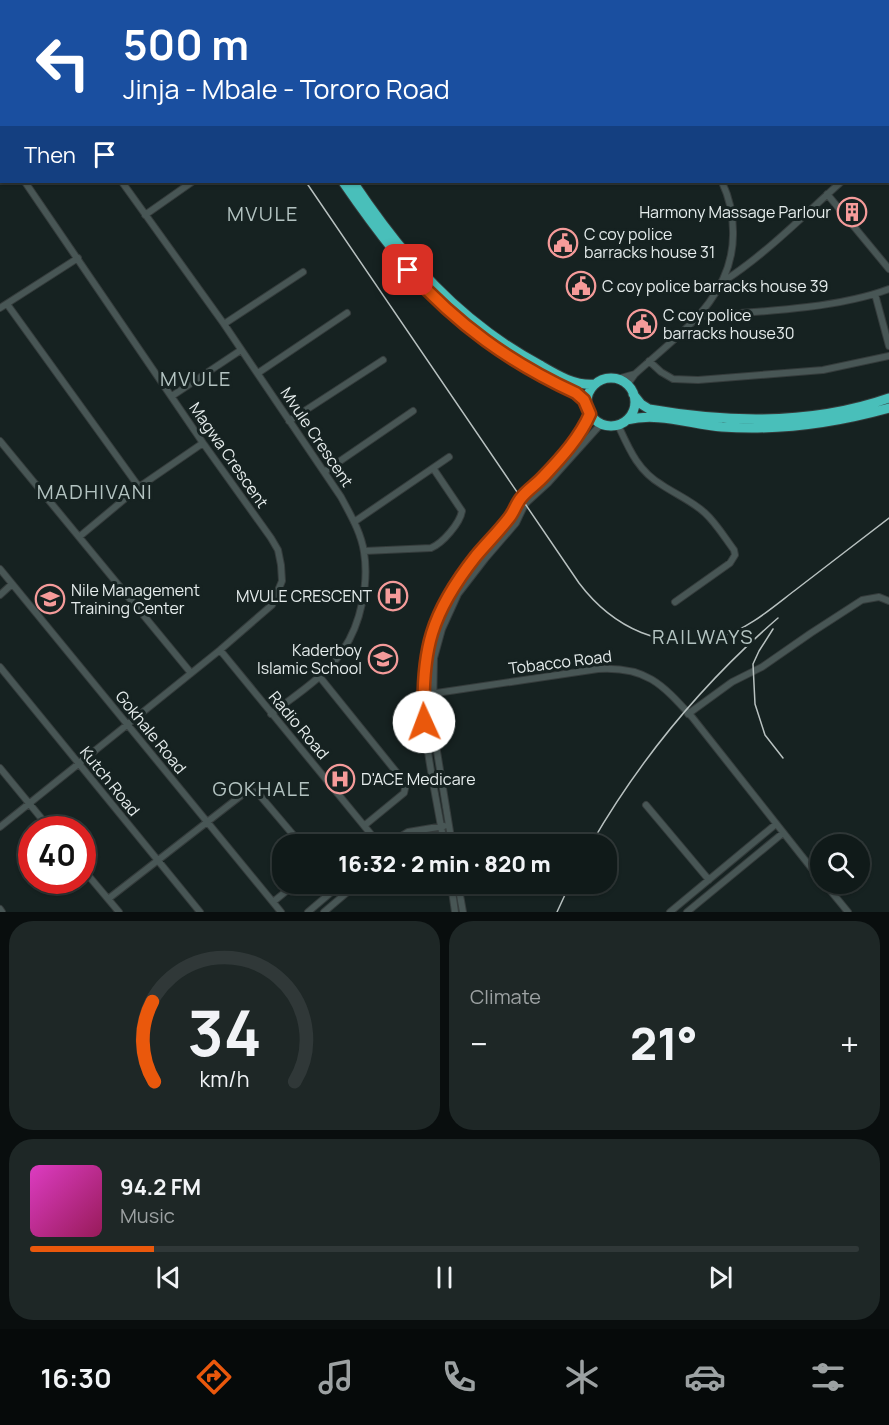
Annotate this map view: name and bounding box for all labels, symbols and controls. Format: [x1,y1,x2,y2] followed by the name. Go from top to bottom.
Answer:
[123,15,249,73] text: 500 m
[24,24,102,102] icon: left
[123,70,450,107] text: Jinja - Mbale - Tororo Road
[88,138,121,171] icon: arrive
[24,140,76,170] text: Then
[836,196,868,228] building icon: Harmony Massage Parlour
[227,200,299,227] district label: MVULE
[639,201,831,223] place label: Harmony Massage Parlour
[584,223,715,263] place label: C coy police barracks house 31
[547,227,579,259] public building icon: C coy police barracks house 31
[382,244,433,295] pin
[391,253,424,286] icon: arrive
[565,270,597,302] public building icon: C coy police barracks house 39
[602,275,829,297] place label: C coy police barracks house 39
[663,304,795,344] place label: C coy police barracks house30
[626,308,658,340] public building icon: C coy police barracks house30
[160,365,232,392] district label: MVULE
[275,383,359,491] street label: Mvule Crescent
[184,398,274,512] street label: Magwa Crescent
[37,478,153,505] district label: MADHIVANI
[71,579,200,619] place label: Nile Management Training Center
[377,580,409,612] hospital icon: MVULE CRESCENT
[34,583,66,615] school or university icon: Nile Management Training Center
[236,585,372,607] place label: MVULE CRESCENT
[652,623,754,650] district label: RAILWAYS
[257,639,363,679] place label: Kaderboy Islamic School
[367,643,399,675] school or university icon: Kaderboy Islamic School
[507,645,613,679] street label: Tobacco Road
[111,686,191,778] street label: Gokhale Road
[264,686,334,764] street label: Radio Road
[392,690,456,754] position arrow
[75,741,145,821] street label: Kutch Road
[324,763,356,795] hospital icon: D'ACE Medicare
[361,768,476,790] place label: D'ACE Medicare
[213,775,311,802] district label: GOKHALE
[18,816,96,894] speed limit sign: 40
[810,834,870,894] map controls
[810,834,870,894] button: search
[338,849,551,879] text: 16:32 · 2 min · 820 m
[470,983,541,1010] text: Climate
[187,989,262,1075] text: 34
[630,1012,698,1074] text: 21°
[470,1021,488,1066] text: −
[840,1021,859,1066] text: +
[200,1065,249,1094] text: km/h
[120,1172,201,1202] text: 94.2 FM
[120,1202,175,1229] text: Music
[152,1261,185,1294] icon: previous
[428,1261,461,1294] icon: pause
[704,1261,737,1294] icon: next
[193,1356,235,1398] icon: directions
[315,1356,357,1398] icon: music
[438,1356,480,1398] icon: phone
[561,1356,603,1398] icon: climate
[684,1356,726,1398] icon: car
[807,1356,849,1398] icon: filters
[40,1359,112,1396] text: 16:30

